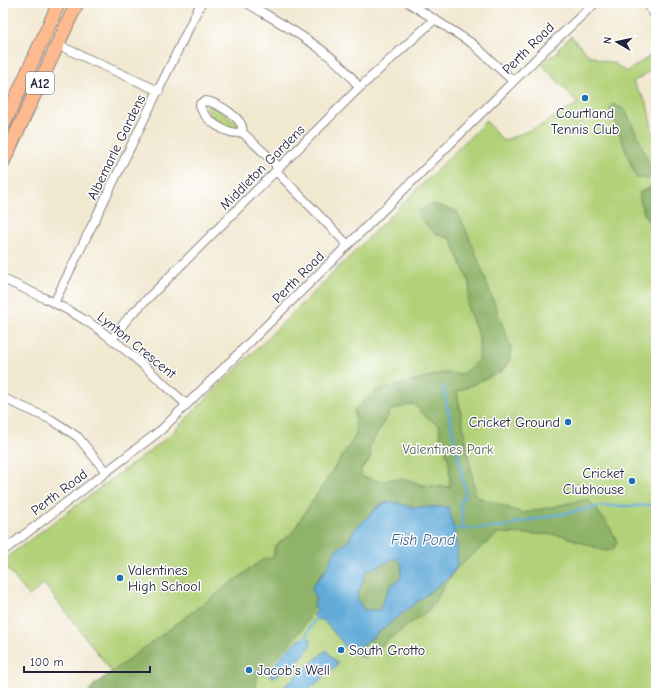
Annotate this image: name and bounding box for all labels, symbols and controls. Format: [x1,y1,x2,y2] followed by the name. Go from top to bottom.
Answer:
[499,19,558,78] street label: Perth Road
[597,22,637,62] north arrow
[601,36,615,45] text: N
[26,72,54,94] road number: A12
[84,92,149,203] street label: Albemarle Gardens
[580,93,590,103] marker: Courtland Tennis Club
[551,105,619,138] place label: Courtland Tennis Club
[216,121,309,214] street label: Middleton Gardens
[269,248,328,307] street label: Perth Road
[94,308,180,383] street label: Lynton Crescent
[469,414,560,431] place label: Cricket Ground
[563,417,573,427] marker: Cricket Ground
[403,441,494,458] park label: Valentines Park
[563,465,625,498] place label: Cricket Clubhouse
[28,466,91,519] street label: Perth Road
[627,476,637,486] marker: Cricket Clubhouse
[391,531,456,549] water label: Fish Pond
[128,562,201,595] place label: Valentines High School
[115,573,125,583] marker: Valentines High School
[349,642,425,659] place label: South Grotto
[336,645,346,655] marker: South Grotto
[24,648,150,674] scale bar
[30,655,63,669] text: 100 m
[257,662,330,679] place label: Jacob's Well
[244,665,254,675] marker: Jacob's Well

